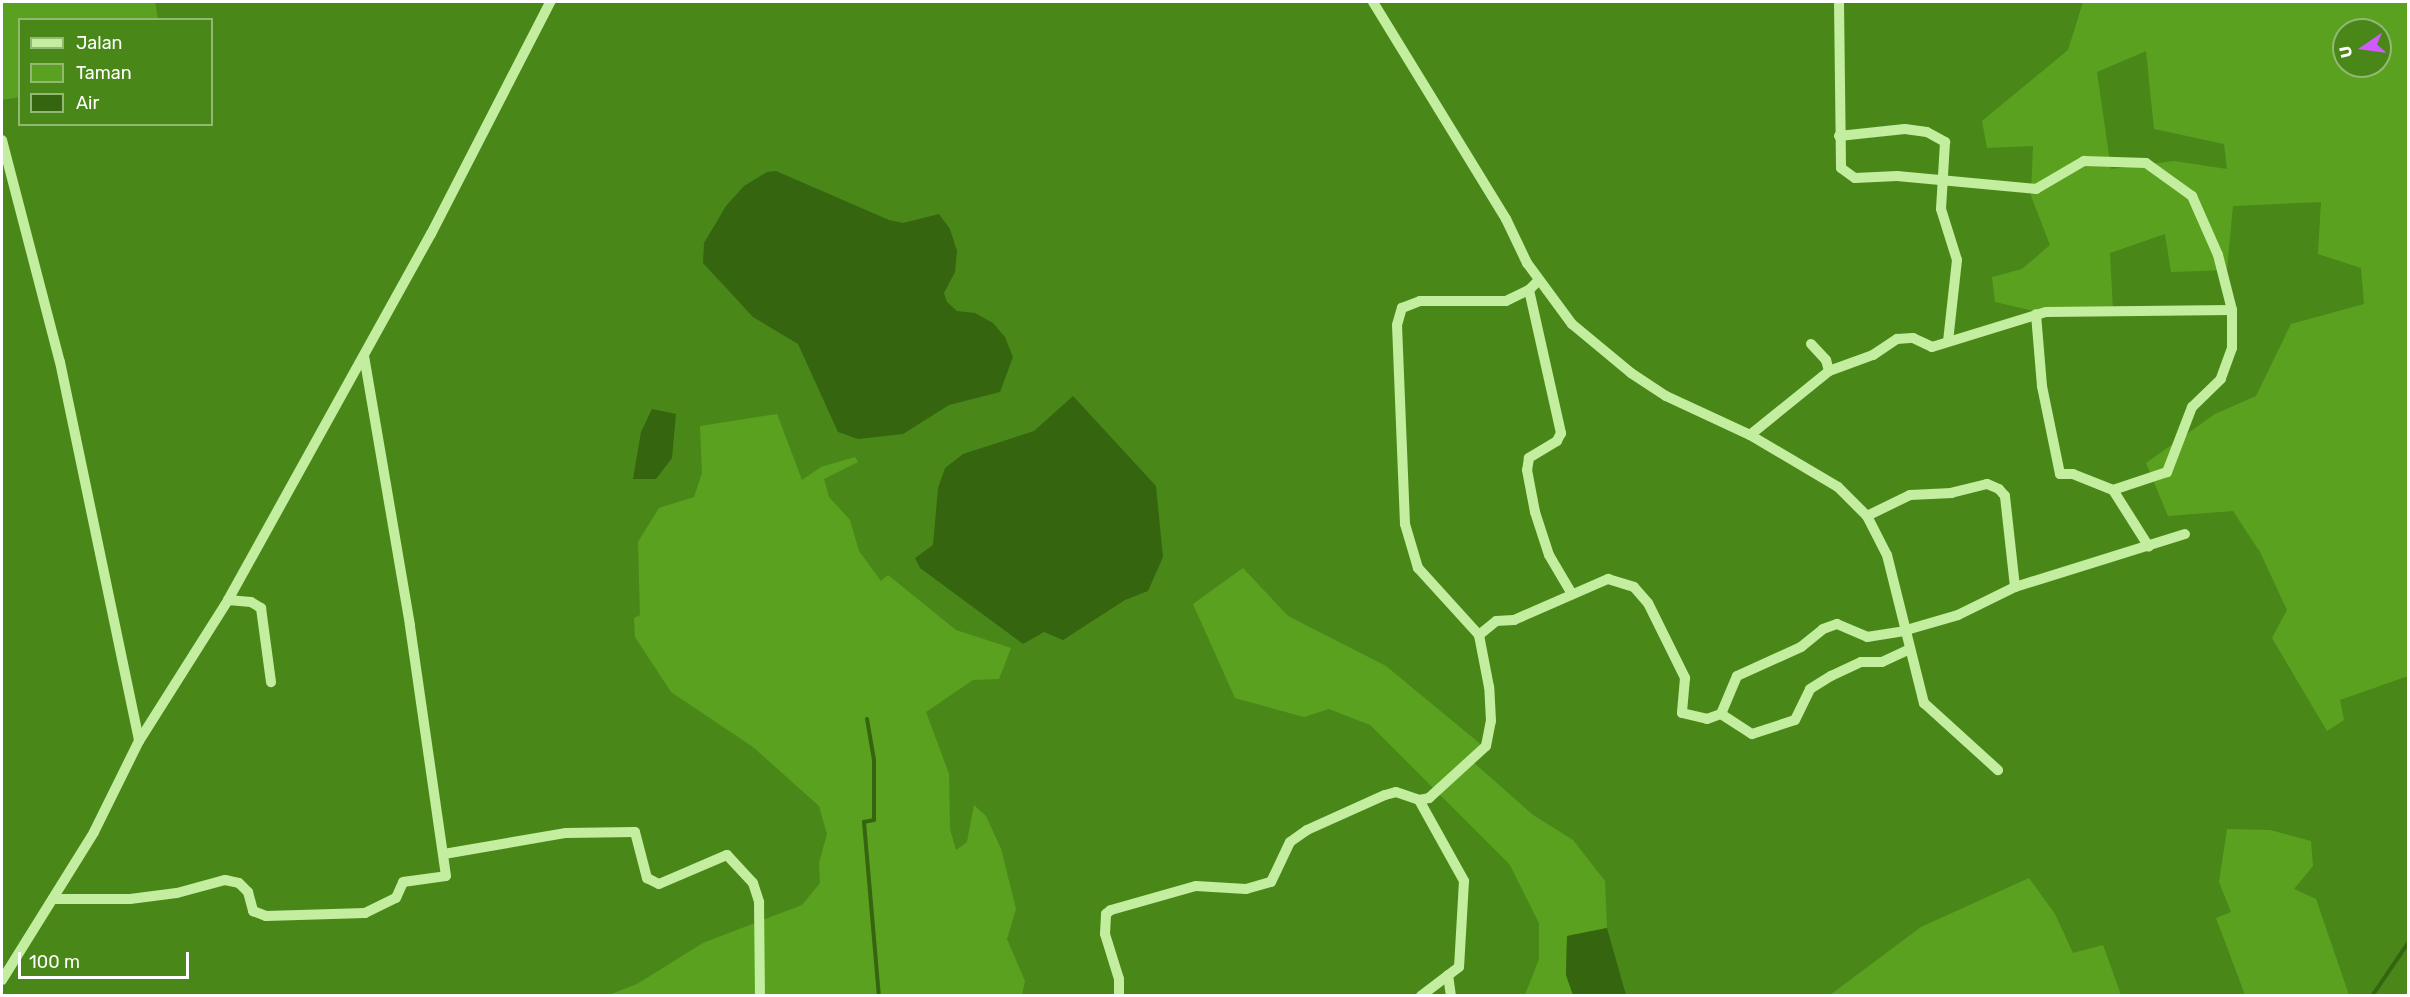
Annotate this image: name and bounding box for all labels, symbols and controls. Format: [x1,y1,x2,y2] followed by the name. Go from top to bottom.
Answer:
[18,18,213,126] legend
[2332,18,2392,78] north arrow
[76,32,123,54] text: Jalan
[2335,44,2356,60] text: U
[76,62,132,84] text: Taman
[76,92,99,114] text: Air
[21,940,192,978] scale bar
[29,951,80,973] text: 100 m

